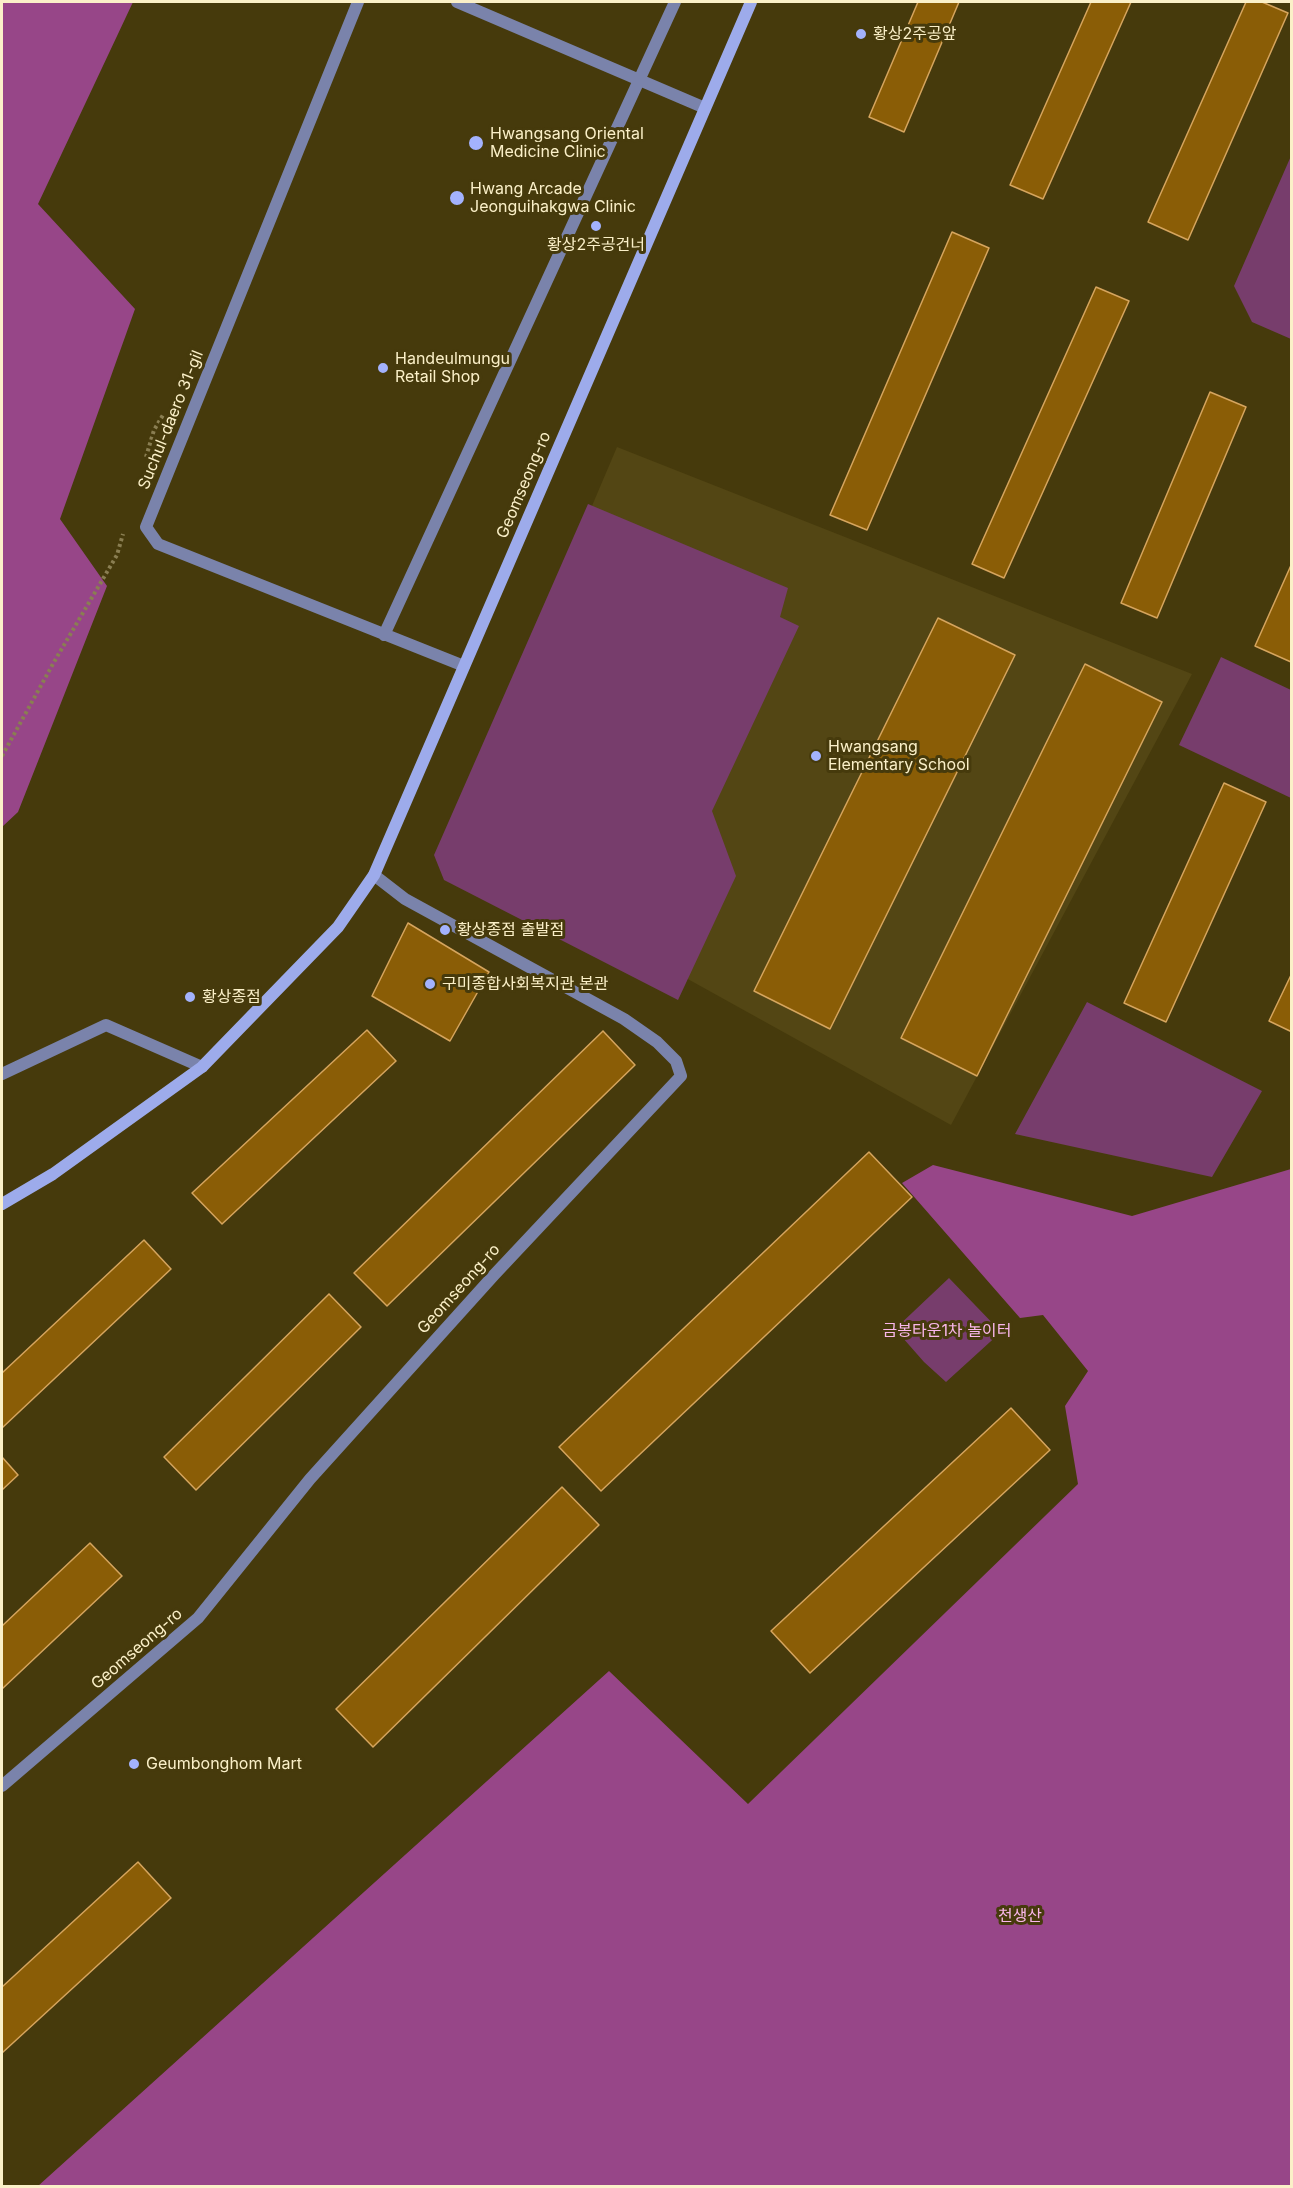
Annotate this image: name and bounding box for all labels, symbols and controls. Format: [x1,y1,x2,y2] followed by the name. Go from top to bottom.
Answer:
[873,24,956,44] place label: 황상2주공앞
[854,27,868,41] marker: 황상2주공앞
[490,124,644,162] place label: Hwangsang Oriental Medicine Clinic
[467,134,485,152] marker: Hwangsang Oriental Medicine Clinic
[470,179,636,217] place label: Hwang Arcade Jeonguihakgwa Clinic
[448,189,466,207] marker: Hwang Arcade Jeonguihakgwa Clinic
[589,219,603,233] marker: 황상2주공건너
[547,235,645,255] place label: 황상2주공건너
[134,348,208,492] street label: Suchul-daero 31-gil
[395,349,510,387] place label: Handeulmungu Retail Shop
[376,361,390,375] marker: Handeulmungu Retail Shop
[493,429,555,541] street label: Geomseong-ro
[828,737,970,775] place label: Hwangsang Elementary School
[809,749,823,763] marker: Hwangsang Elementary School
[457,920,565,940] place label: 황상종점 출발점
[438,923,452,937] marker: 황상종점 출발점
[442,974,608,994] place label: 구미종합사회복지관 본관
[423,977,437,991] marker: 구미종합사회복지관 본관
[202,987,261,1007] place label: 황상종점
[183,990,197,1004] marker: 황상종점
[414,1240,504,1338] street label: Geomseong-ro
[883,1321,1011,1341] park label: 금봉타운1차 놀이터
[88,1604,186,1694] street label: Geomseong-ro
[146,1754,302,1774] place label: Geumbonghom Mart
[127,1757,141,1771] marker: Geumbonghom Mart
[998,1906,1042,1926] park label: 천생산

